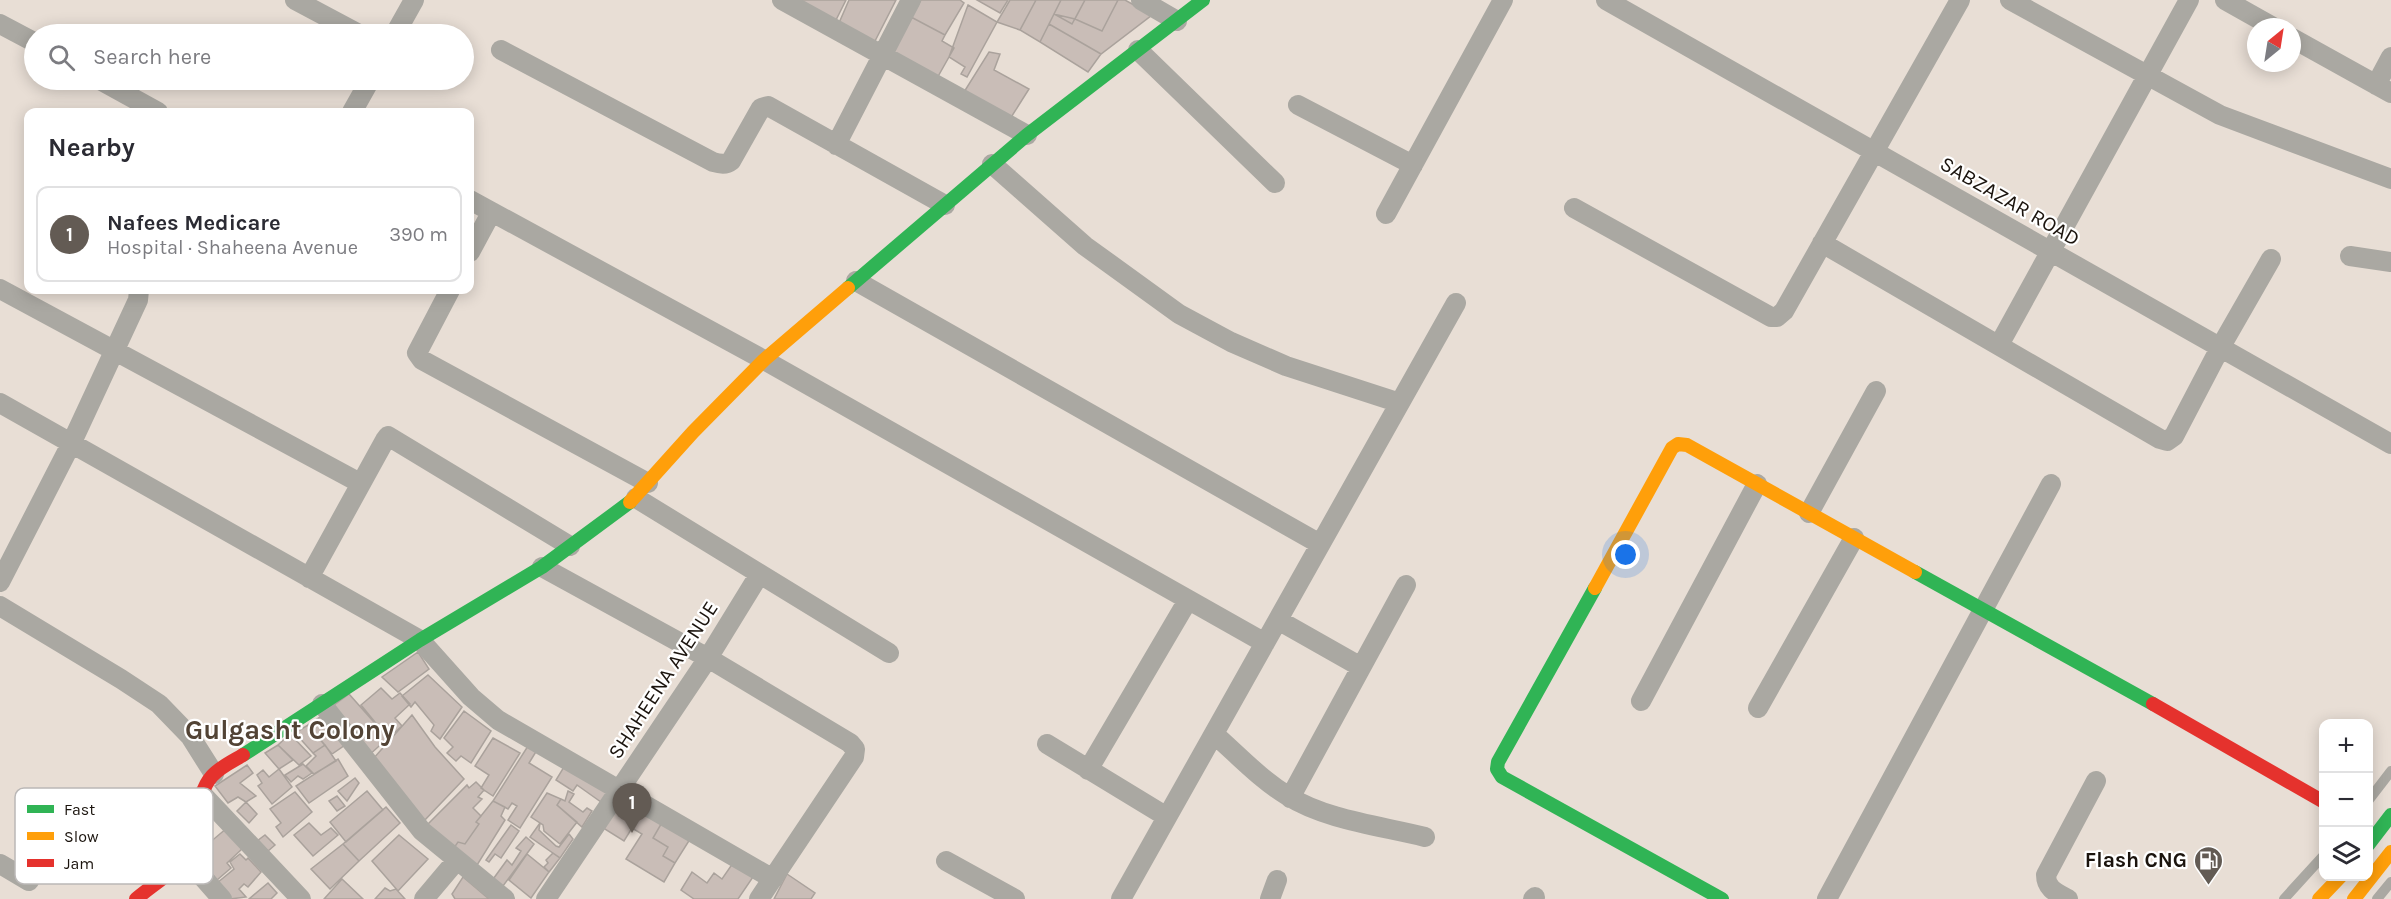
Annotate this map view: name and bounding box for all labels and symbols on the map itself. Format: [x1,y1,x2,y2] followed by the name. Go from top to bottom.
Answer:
[2247,18,2301,72] north arrow
[1936,151,2084,251] street label: SABZAZAR ROAD
[1611,540,1640,569] your location
[603,597,723,763] street label: SHAHEENA AVENUE
[185,714,395,746] district label: Gulgasht Colony
[612,784,652,833] pin: 1
[15,788,213,884] legend
[64,800,95,819] text: Fast
[64,827,99,846] text: Slow
[2192,844,2224,886] fuel station icon: Flash CNG
[2085,848,2187,872] place label: Flash CNG
[64,854,94,873] text: Jam

